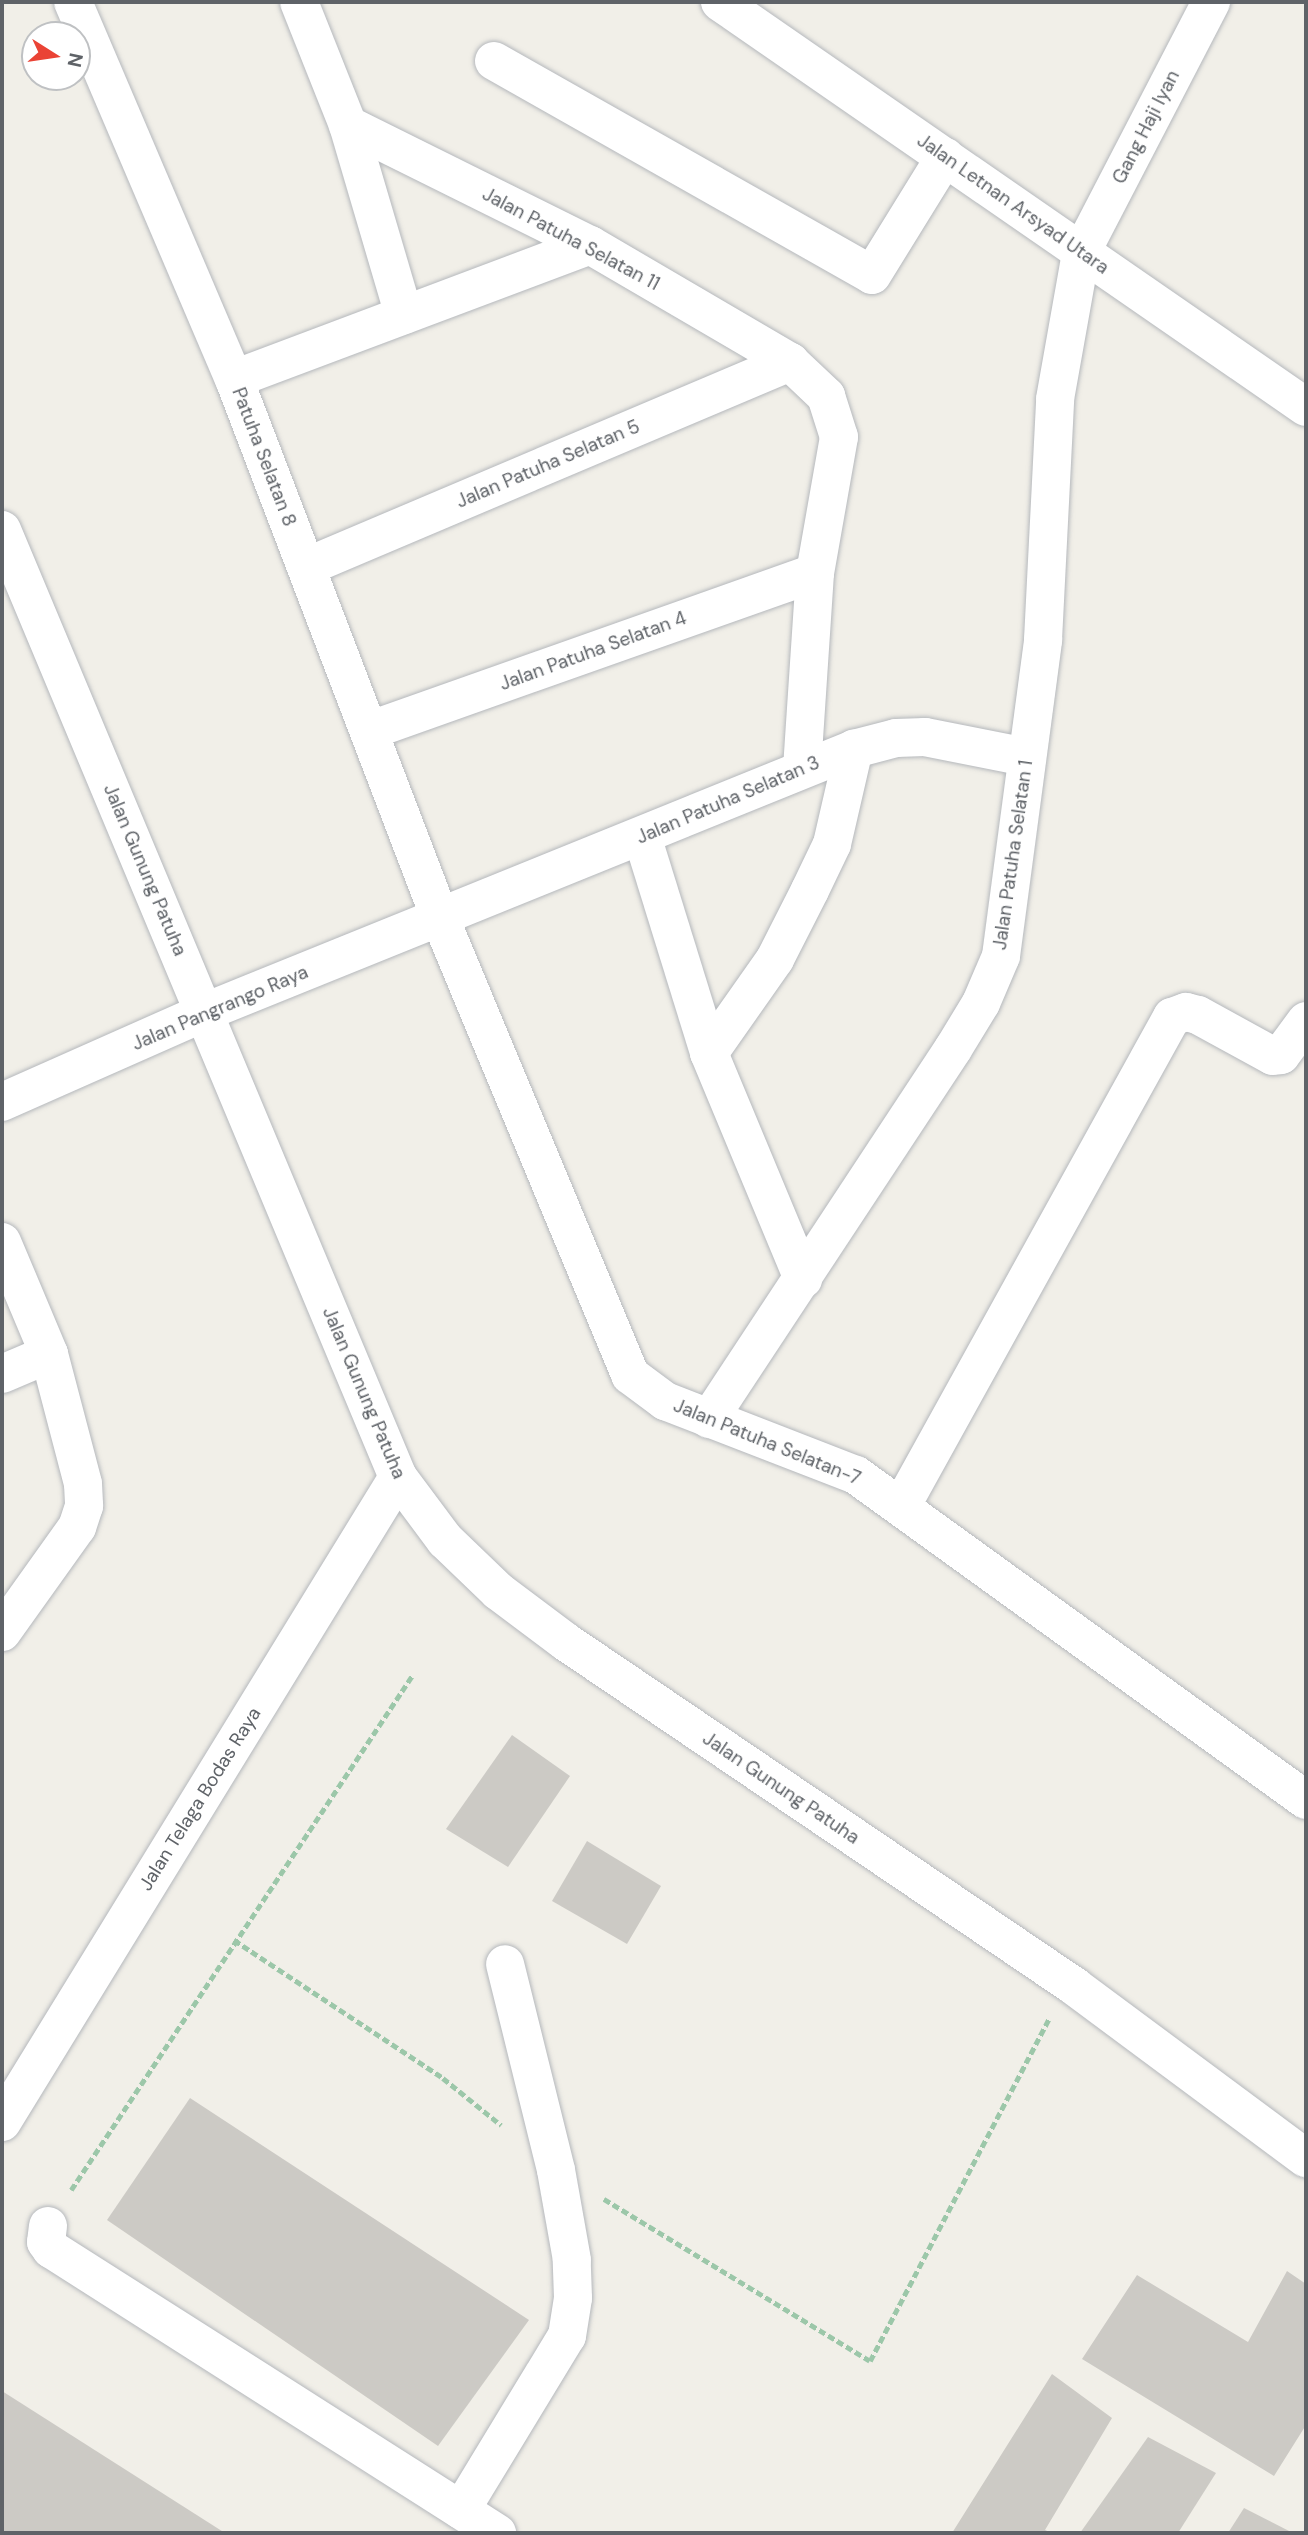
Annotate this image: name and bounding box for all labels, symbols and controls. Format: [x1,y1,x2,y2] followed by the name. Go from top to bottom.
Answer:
[21,21,91,91] north arrow
[61,51,89,69] text: N
[1108,66,1184,188] street label: Gang Haji Iyan
[913,129,1113,279] street label: Jalan Letnan Arsyad Utara
[478,183,664,295] street label: Jalan Patuha Selatan 11
[227,384,301,530] street label: Patuha Selatan 8
[453,415,643,513] street label: Jalan Patuha Selatan 5
[497,607,689,695] street label: Jalan Patuha Selatan 4
[633,751,823,849] street label: Jalan Patuha Selatan 3
[988,759,1038,951] street label: Jalan Patuha Selatan 1
[99,781,191,959] street label: Jalan Gunung Patuha
[129,961,311,1055] street label: Jalan Pangrango Raya
[318,1304,410,1482] street label: Jalan Gunung Patuha
[670,1394,864,1490] street label: Jalan Patuha Selatan-7
[134,1703,266,1895] street label: Jalan Telaga Bodas Raya
[698,1727,864,1849] street label: Jalan Gunung Patuha

